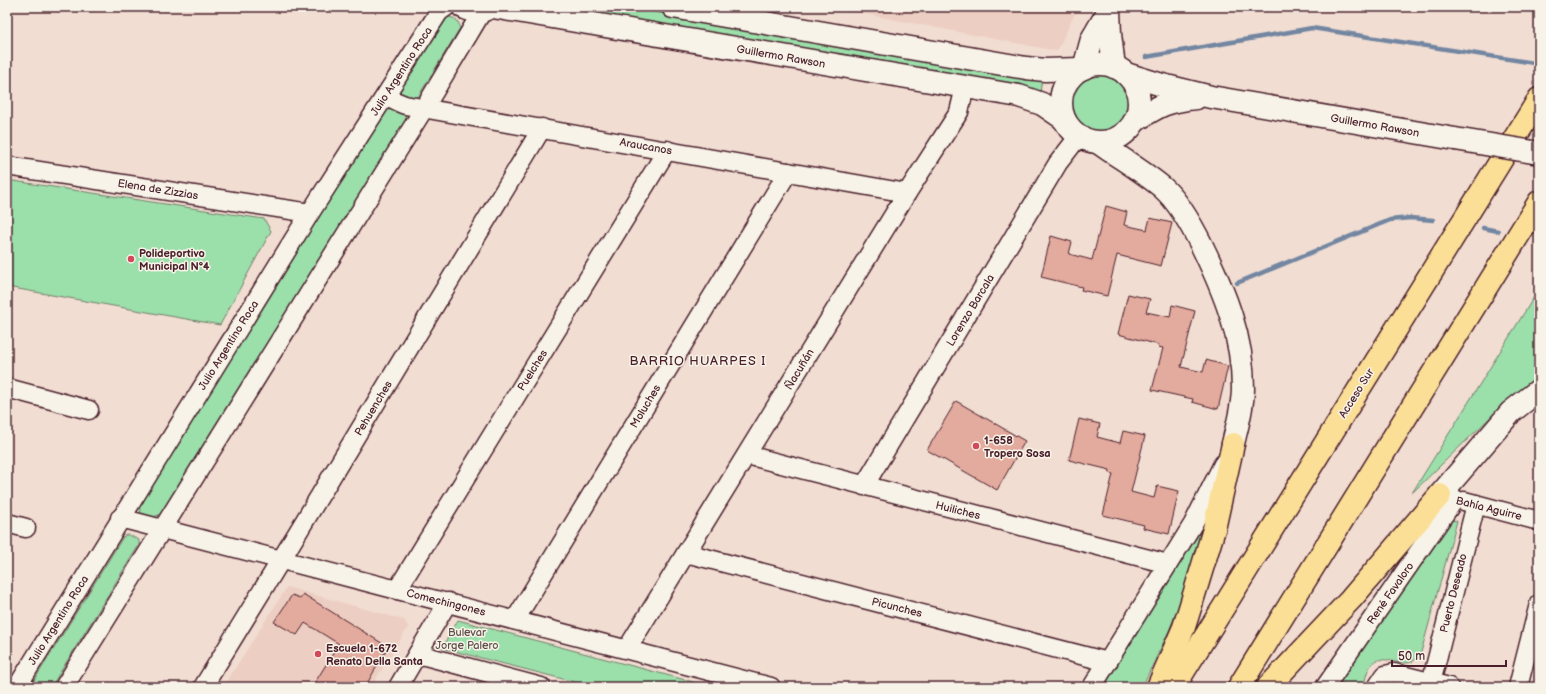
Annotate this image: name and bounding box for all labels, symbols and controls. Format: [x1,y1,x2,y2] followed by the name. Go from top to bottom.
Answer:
[368,24,435,118] street label: Julio Argentino Roca
[736,42,826,71] street label: Guillermo Rawson
[1330,111,1420,140] street label: Guillermo Rawson
[619,136,674,158] street label: Araucanos
[117,177,200,202] street label: Elena de Zizzias
[139,247,210,273] place label: Polideportivo Municipal Nº4
[126,254,136,264] marker: Polideportivo Municipal Nº4
[944,272,997,348] street label: Lorenzo Barcala
[196,298,261,392] street label: Julio Argentino Roca
[782,346,817,392] street label: Ñacuñán
[515,347,550,393] street label: Puelches
[630,353,766,369] district label: BARRIO HUARPES I
[1336,365,1377,420] street label: Acceso Sur
[352,378,395,438] street label: Pehuenches
[627,382,664,430] street label: Moluches
[984,434,1051,460] place label: 1-658 Tropero Sosa
[971,441,981,451] marker: 1-658 Tropero Sosa
[1455,494,1524,523] street label: Bahía Aguirre
[934,499,982,522] street label: Huiliches
[1437,552,1470,634] street label: Puerto Deseado
[1364,560,1417,627] street label: René Favaloro
[26,573,91,667] street label: Julio Argentino Roca
[405,586,487,619] street label: Comechingones
[870,595,924,620] street label: Picunches
[436,626,499,652] park label: Bulevar Jorge Palero
[326,642,423,668] place label: Escuela 1-672 Renato Della Santa
[1392,642,1506,668] scale bar
[313,649,323,659] marker: Escuela 1-672 Renato Della Santa
[1398,649,1425,664] text: 50 m

